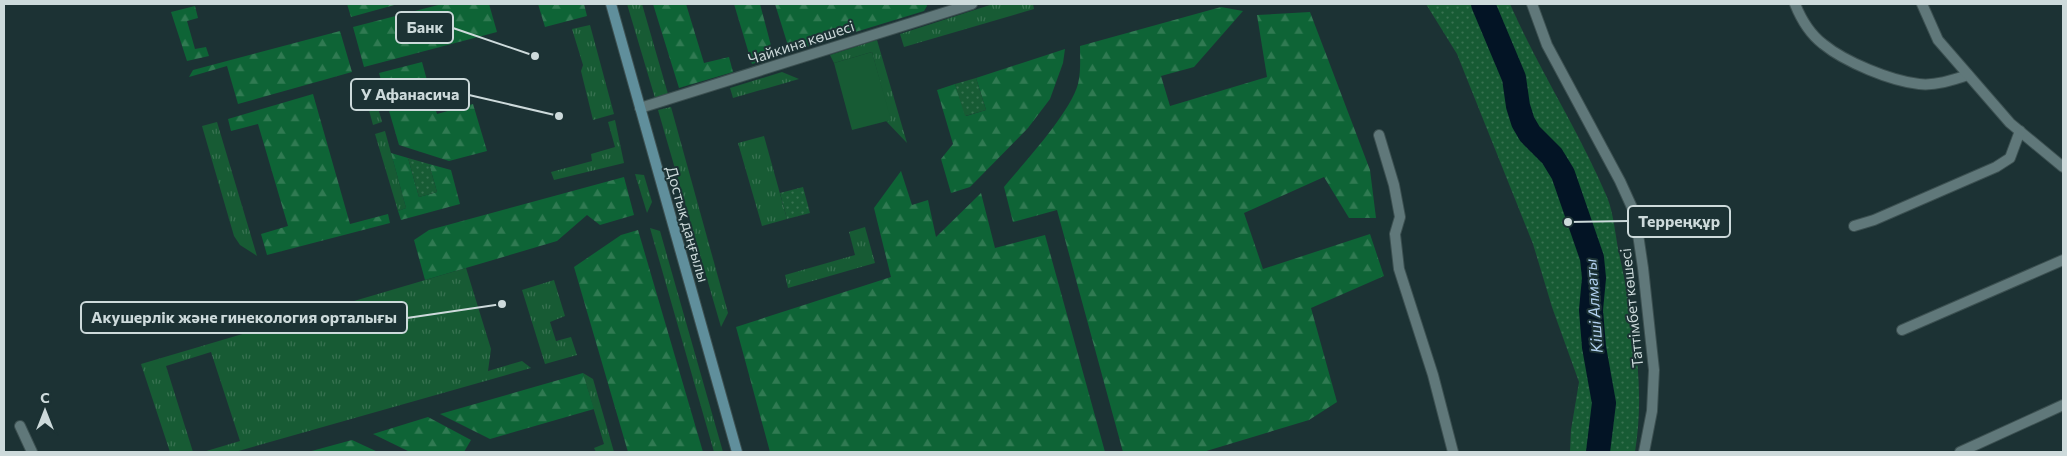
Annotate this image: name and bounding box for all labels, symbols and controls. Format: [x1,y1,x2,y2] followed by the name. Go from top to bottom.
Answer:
[396,12,453,43] callout: Банк
[746,16,856,68] street label: Чайкина көшесі
[406,17,444,36] text: Банк
[351,79,469,110] callout: У Афанасича
[361,84,459,103] text: У Афанасича
[663,164,713,284] street label: Достық даңғылы
[1628,206,1730,237] callout: Терреңқұр
[1638,211,1720,230] text: Терреңқұр
[1616,247,1646,369] street label: Таттімбет көшесі
[1580,258,1606,354] water label: Кіші Алматы
[81,302,407,333] callout: Акушерлік және гинекология орталығы
[91,307,397,326] text: Акушерлік және гинекология орталығы
[20,386,70,436] north arrow
[40,389,50,406] text: С

